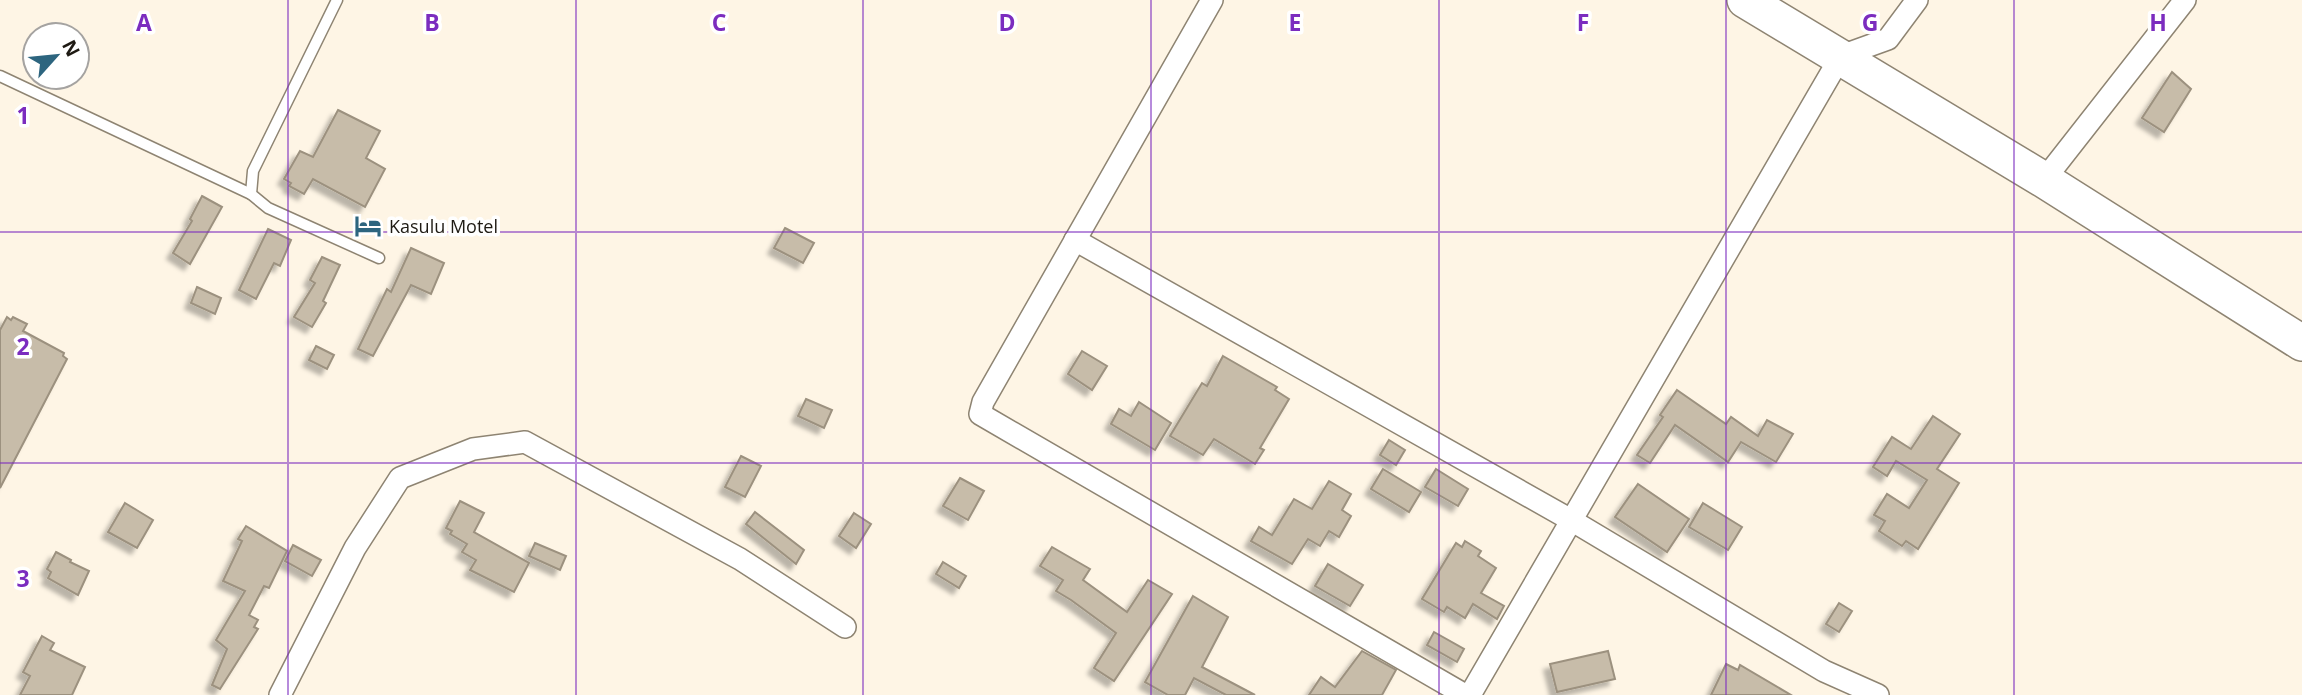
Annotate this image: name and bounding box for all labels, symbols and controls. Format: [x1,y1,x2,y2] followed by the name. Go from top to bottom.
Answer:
[136,6,152,38] text: A
[424,6,440,38] text: B
[712,6,726,38] text: C
[998,6,1016,38] text: D
[1289,6,1301,38] text: E
[1577,6,1589,38] text: F
[1862,6,1878,38] text: G
[2149,6,2167,38] text: H
[21,21,91,91] north arrow
[56,35,86,61] text: N
[16,99,30,131] text: 1
[353,211,383,241] hotel icon: Kasulu Motel
[389,214,498,238] place label: Kasulu Motel
[16,330,30,362] text: 2
[16,562,30,594] text: 3

